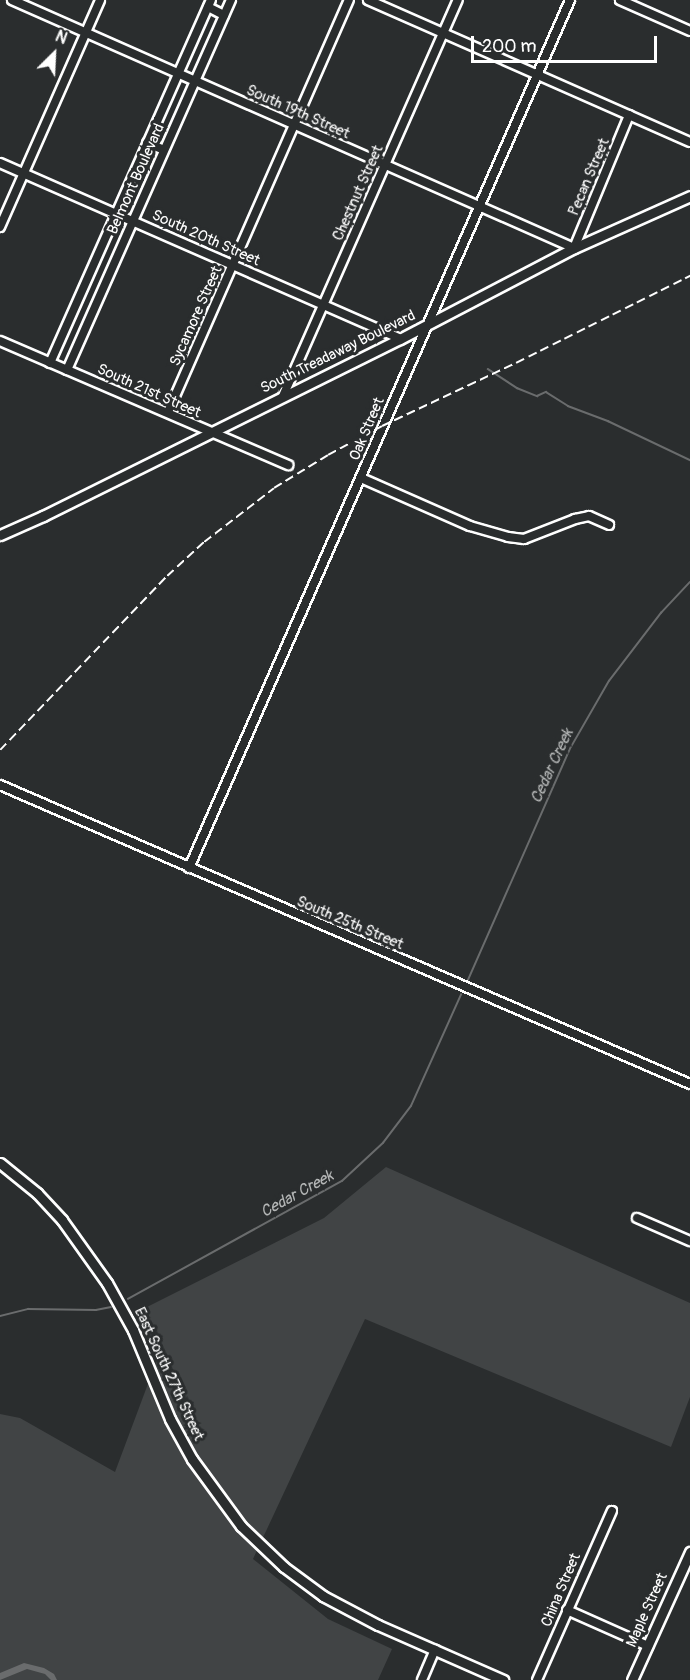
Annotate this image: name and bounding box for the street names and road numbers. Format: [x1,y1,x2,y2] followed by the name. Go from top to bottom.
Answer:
[244,81,352,143] street label: South 19th Street
[103,121,169,237] street label: Belmont Boulevard
[565,136,613,218] street label: Pecan Street
[329,143,387,243] street label: Chestnut Street
[149,206,263,270] street label: South 20th Street
[166,263,226,369] street label: Sycamore Street
[258,307,418,397] street label: South Treadaway Boulevard
[94,360,204,422] street label: South 21st Street
[346,395,388,463] street label: Oak Street
[294,892,406,954] street label: South 25th Street
[130,1305,208,1443] street label: East South 27th Street
[537,1550,585,1630] street label: China Street
[623,1570,671,1650] street label: Maple Street

